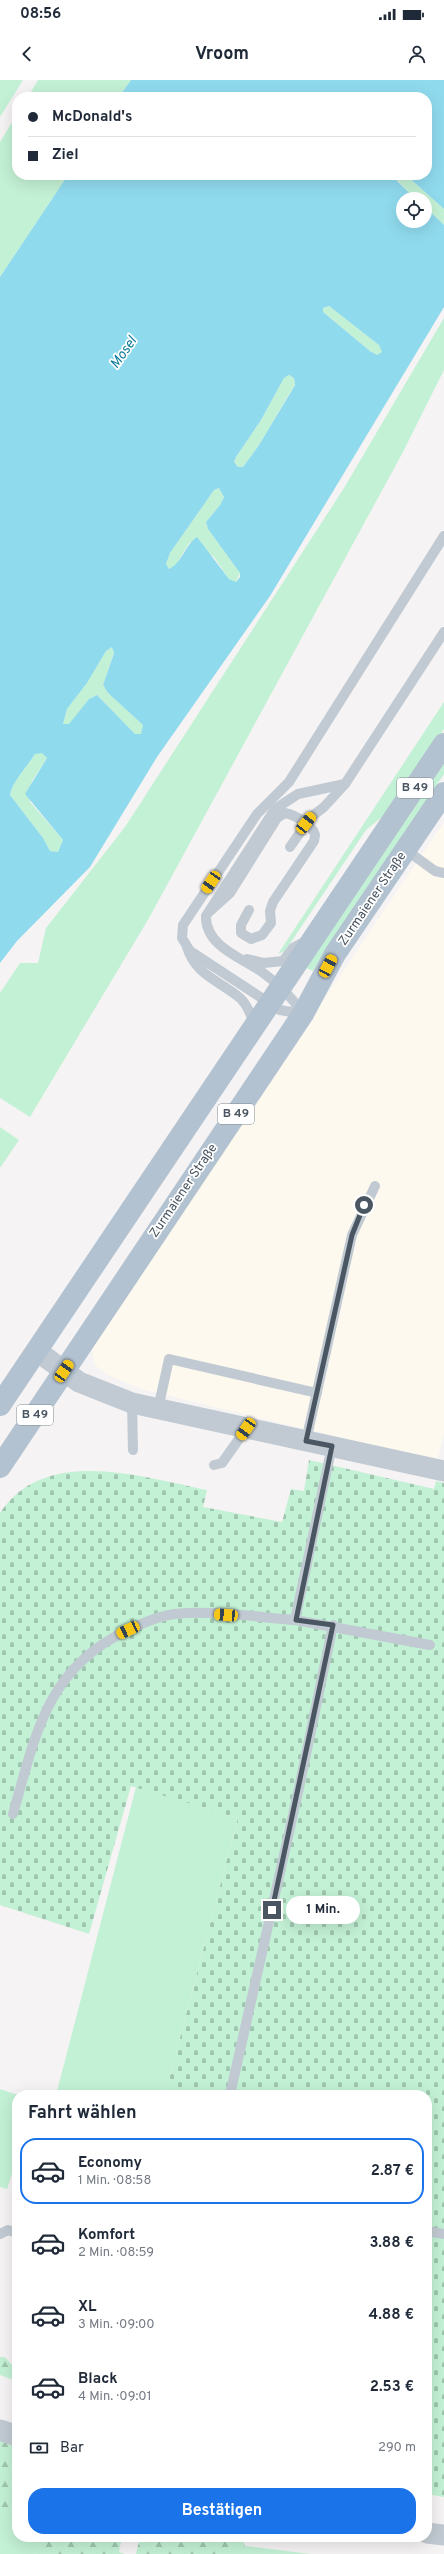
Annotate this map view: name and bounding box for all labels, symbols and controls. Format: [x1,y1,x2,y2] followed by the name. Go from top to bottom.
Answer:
[20,5,61,24] text: 08:56
[16,43,38,65] icon: back
[195,43,249,66] text: Vroom
[406,43,428,65] icon: person
[52,108,132,127] text: McDonald's
[52,146,79,165] text: Ziel
[396,192,432,228] map controls
[396,192,432,228] button: locate
[107,333,142,372] water label: Mosel
[397,778,433,798] road number: B 49
[294,810,318,836] car
[336,849,410,949] street label: Zurmaiener Straße
[199,869,223,895] car
[317,953,339,979] car
[218,1104,254,1124] road number: B 49
[147,1141,221,1241] street label: Zurmaiener Straße
[355,1196,373,1214] route start
[52,1358,76,1384] car
[17,1405,53,1425] road number: B 49
[234,1416,258,1442] car
[214,1608,238,1622] car
[115,1619,141,1641] car
[286,1896,360,1924] callout: 1 Min.
[263,1901,281,1919] route end
[306,1902,340,1918] text: 1 Min.
[28,2102,137,2125] text: Fahrt wählen
[30,2153,66,2189] icon: car
[78,2154,142,2173] text: Economy
[371,2162,414,2181] text: 2.87 €
[78,2173,151,2189] text: 1 Min. · 08:58
[30,2225,66,2261] icon: car
[78,2226,135,2245] text: Komfort
[370,2234,414,2253] text: 3.88 €
[78,2245,154,2261] text: 2 Min. · 08:59
[30,2297,66,2333] icon: car
[78,2298,96,2317] text: XL
[369,2306,414,2325] text: 4.88 €
[78,2317,155,2333] text: 3 Min. · 09:00
[30,2369,66,2405] icon: car
[78,2370,118,2389] text: Black
[370,2378,414,2397] text: 2.53 €
[78,2389,152,2405] text: 4 Min. · 09:01
[28,2437,50,2459] icon: cash
[60,2439,84,2458] text: Bar
[378,2440,416,2456] text: 290 m
[28,2488,416,2534] button: Bestätigen

